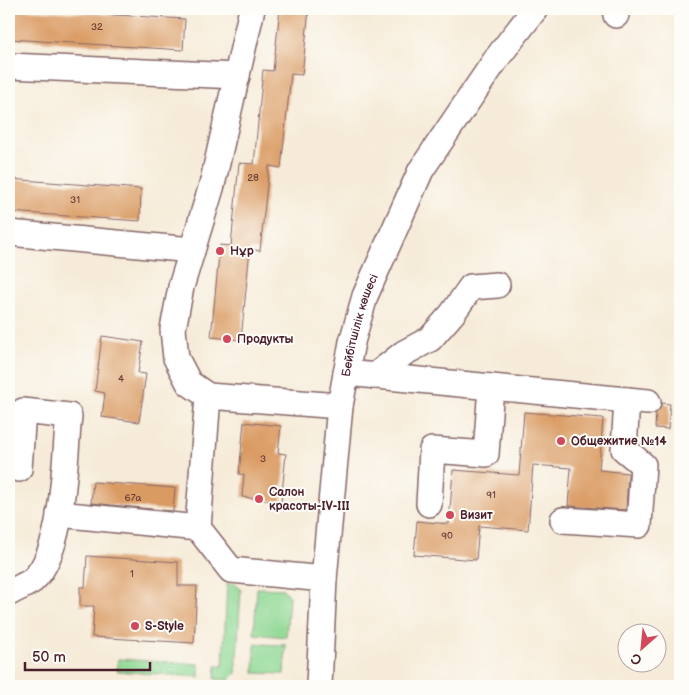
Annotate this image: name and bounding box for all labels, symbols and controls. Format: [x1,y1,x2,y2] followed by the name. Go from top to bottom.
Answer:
[91,21,103,33] house number: 32
[247,172,259,184] house number: 28
[70,194,80,206] house number: 31
[230,244,254,259] place label: Нұр
[214,245,226,257] marker: Нұр
[338,272,381,378] street label: Бейбітшілік көшесі
[237,332,294,347] place label: Продукты
[221,333,233,345] marker: Продукты
[118,373,124,385] house number: 4
[571,434,667,449] place label: Общежитие №14
[555,435,567,447] marker: Общежитие №14
[260,453,266,465] house number: 3
[269,485,350,514] place label: Салон красоты-IV-III
[486,489,496,501] house number: 91
[125,492,142,504] house number: 67а
[253,493,265,505] marker: Салон красоты-IV-III
[460,508,493,523] place label: Визит
[444,509,456,521] marker: Визит
[441,530,453,542] house number: 90
[130,568,134,580] house number: 1
[145,619,184,634] place label: S-Style
[129,620,141,632] marker: S-Style
[616,622,666,672] north arrow
[25,640,150,672] scale bar
[32,648,66,667] text: 50 m
[628,649,645,669] text: С

